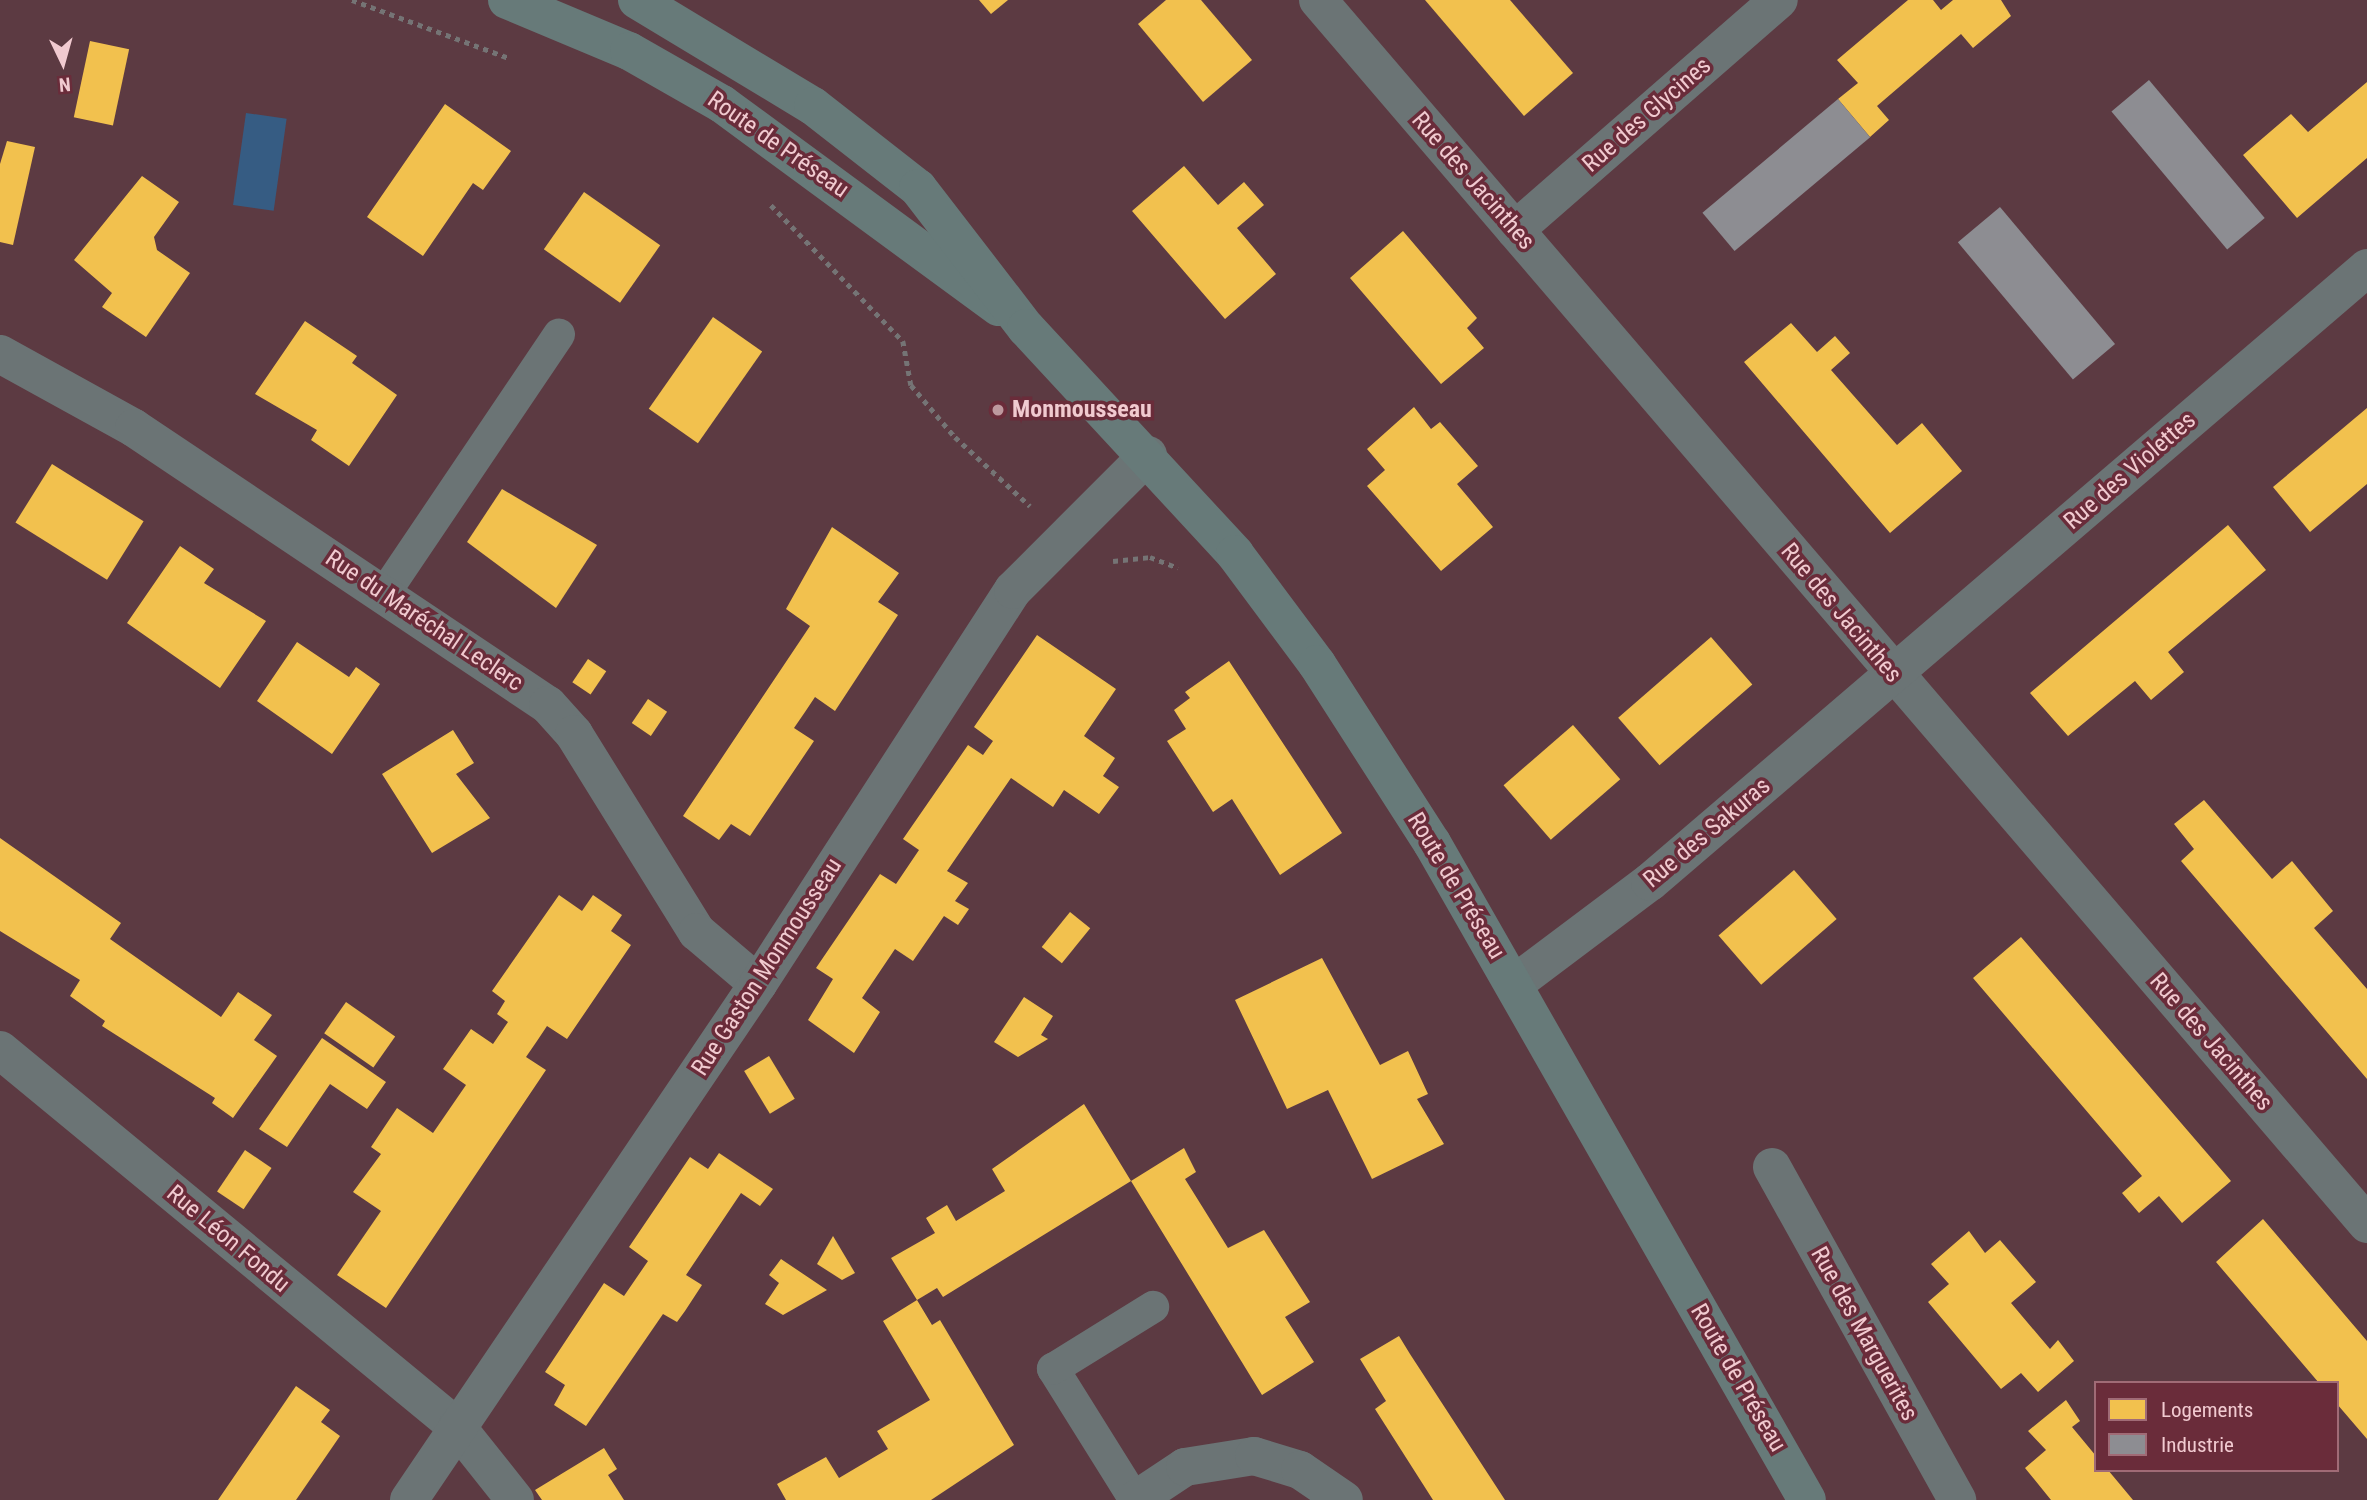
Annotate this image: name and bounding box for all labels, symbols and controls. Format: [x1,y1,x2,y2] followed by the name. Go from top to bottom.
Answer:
[28,28,98,98] north arrow
[1577,51,1717,179] street label: Rue des Glycines
[58,72,72,96] text: N
[702,86,854,204] street label: Route de Préseau
[1405,106,1541,256] street label: Rue des Jacinthes
[1012,396,1152,424] place label: Monmousseau
[990,402,1006,418] marker: Monmousseau
[2058,406,2202,536] street label: Rue des Violettes
[1774,538,1908,688] street label: Rue des Jacinthes
[320,544,528,698] street label: Rue du Maréchal Leclerc
[1638,772,1776,894] street label: Rue des Sakuras
[1401,808,1511,964] street label: Route de Préseau
[686,853,848,1081] street label: Rue Gaston Monmousseau
[2143,967,2279,1117] street label: Rue des Jacinthes
[161,1179,295,1299] street label: Rue Léon Fondu
[1804,1242,1924,1426] street label: Rue des Marguerites
[1684,1299,1792,1457] street label: Route de Préseau
[2094,1381,2339,1472] legend
[2161,1398,2253,1422] text: Logements
[2161,1433,2234,1457] text: Industrie

